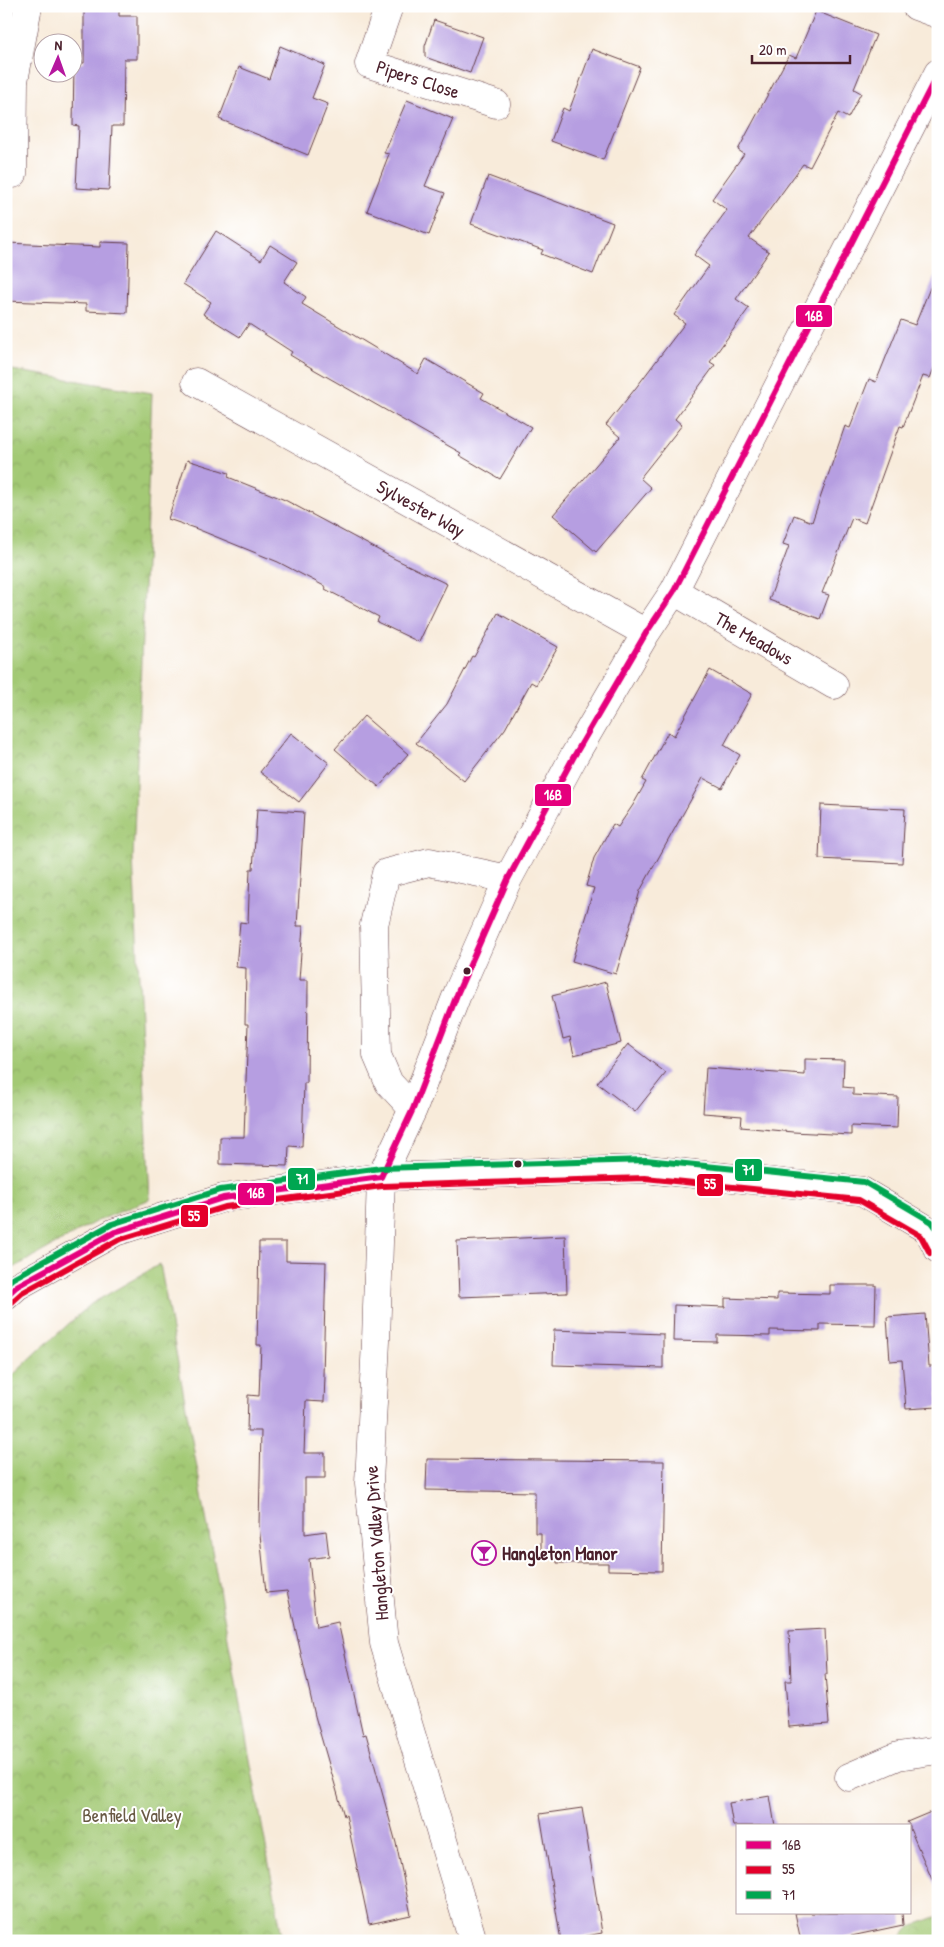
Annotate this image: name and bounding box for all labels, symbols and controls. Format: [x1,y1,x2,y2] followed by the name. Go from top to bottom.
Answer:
[32,32,82,82] north arrow
[752,32,849,64] scale bar
[54,35,63,54] text: N
[759,39,786,60] text: 20 m
[373,53,463,105] street label: Pipers Close
[795,304,833,328] line badge: 16B
[805,306,823,325] text: 16B
[372,473,470,543] street label: Sylvester Way
[710,605,798,671] street label: The Meadows
[534,783,572,807] line badge: 16B
[544,785,562,804] text: 16B
[462,966,472,976] unlabelled marker
[734,1158,763,1182] line badge: 71
[513,1159,523,1169] unlabelled marker
[741,1160,754,1179] text: 71
[287,1167,316,1191] line badge: 71
[295,1169,308,1188] text: 71
[696,1173,724,1197] line badge: 55
[704,1174,716,1193] text: 55
[237,1182,275,1206] line badge: 16B
[247,1183,265,1202] text: 16B
[180,1204,209,1228] line badge: 55
[188,1206,200,1225] text: 55
[358,1464,394,1621] street label: Hangleton Valley Drive
[471,1540,497,1566] bar icon: Hangleton Manor
[502,1540,618,1567] place label: Hangleton Manor
[82,1802,182,1828] park label: Benfield Valley
[736,1824,912,1914] legend
[782,1834,801,1855] text: 16B
[782,1858,795,1879] text: 55
[782,1884,795,1905] text: 71

